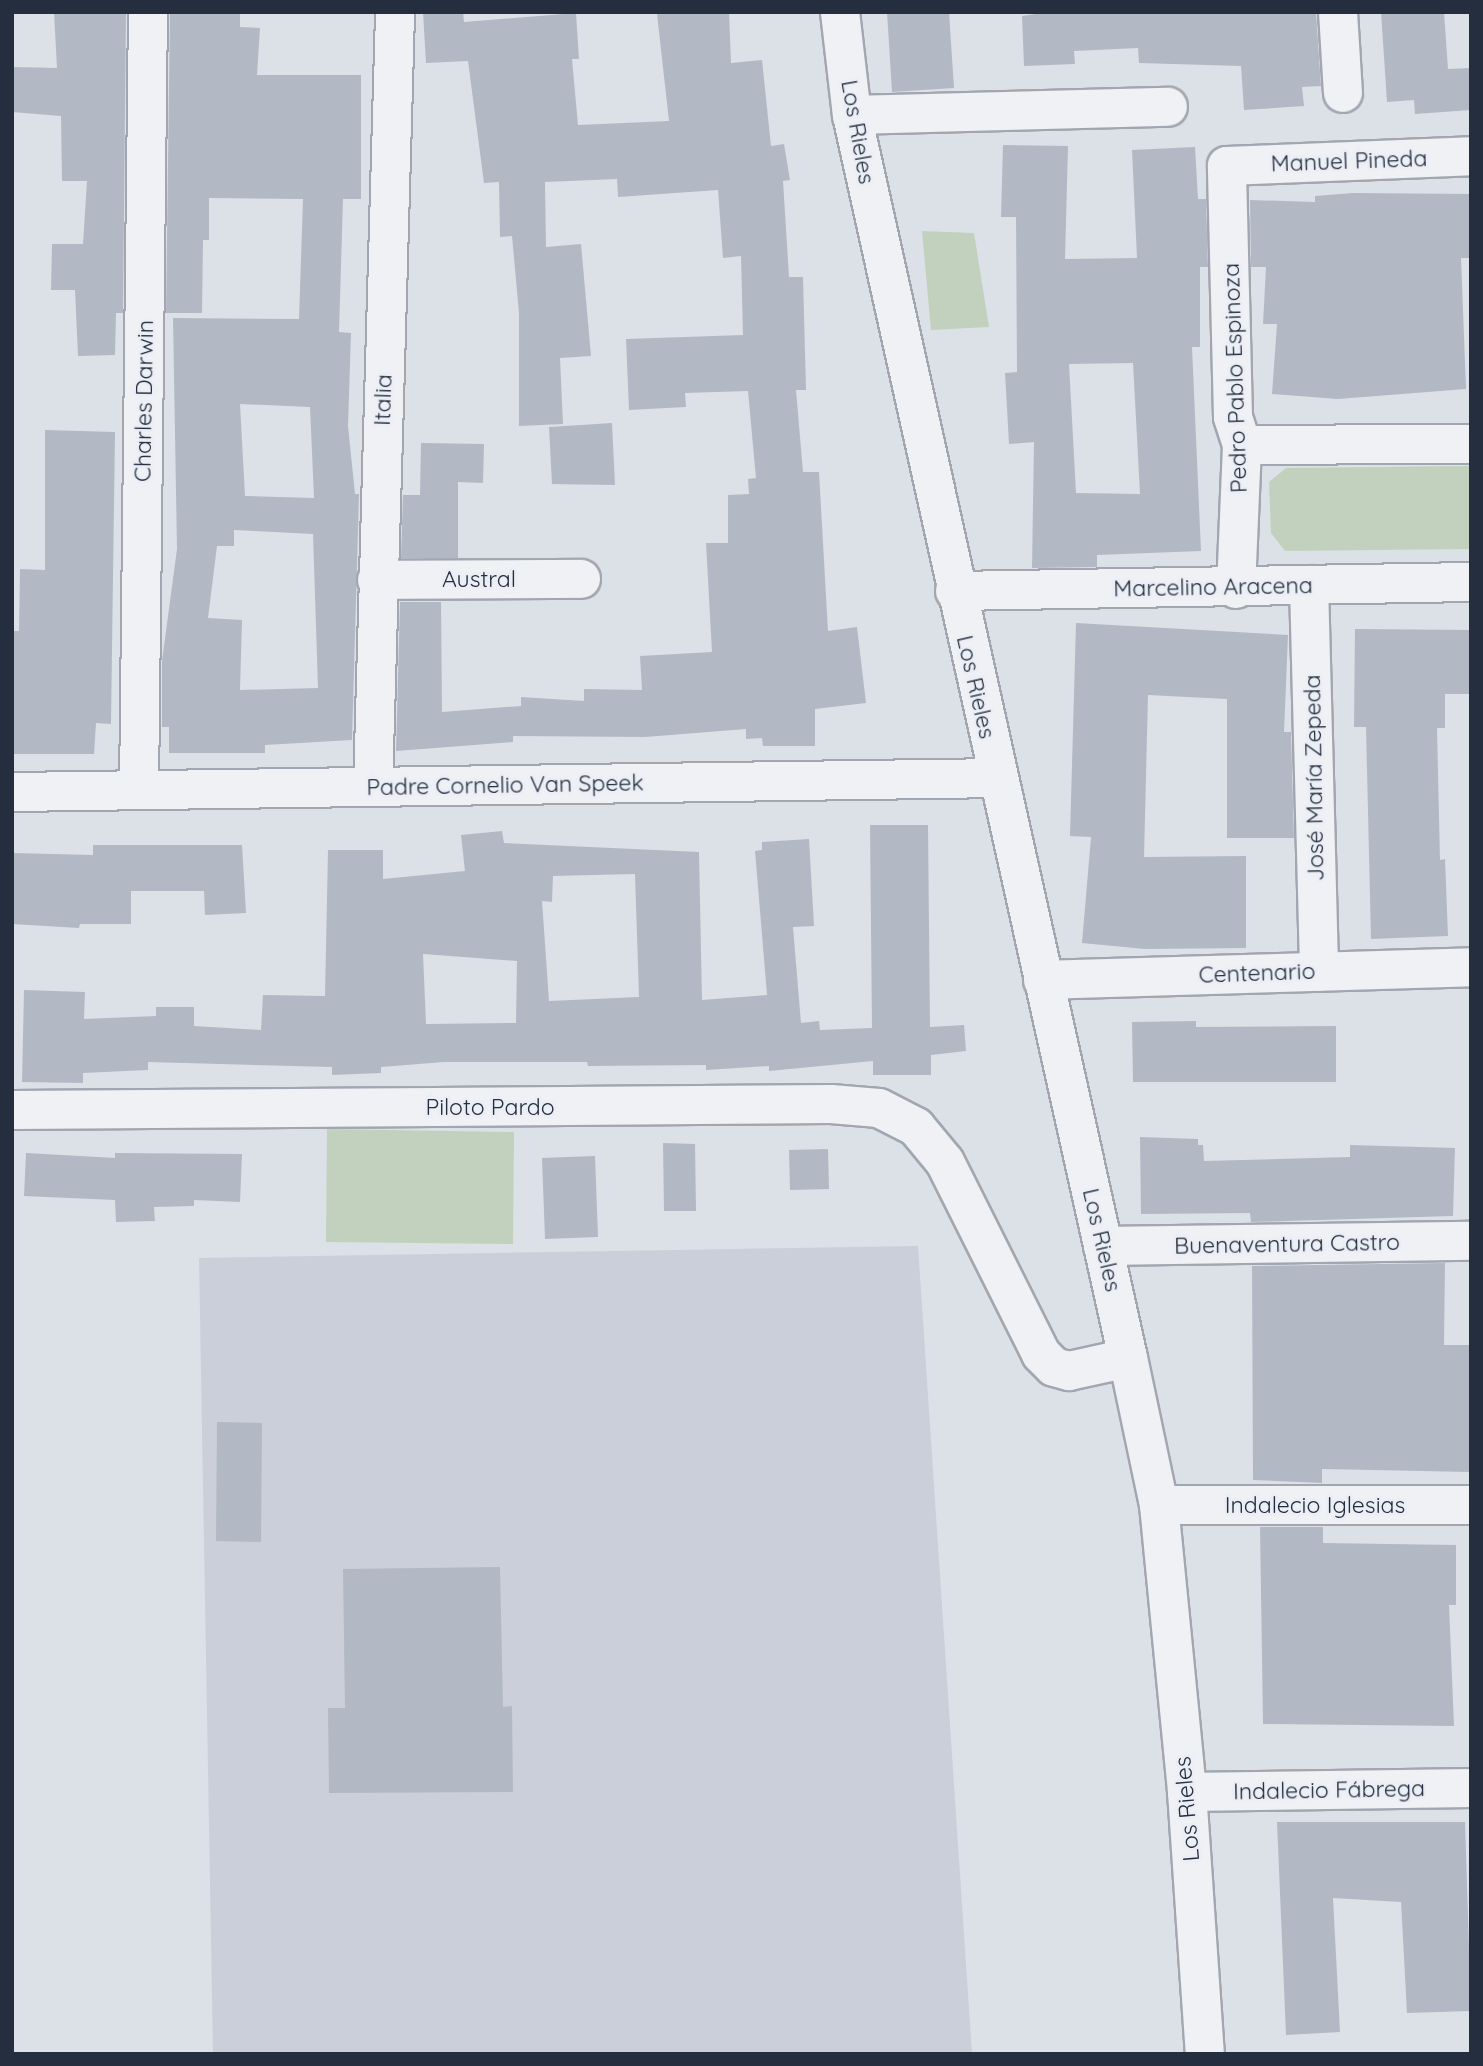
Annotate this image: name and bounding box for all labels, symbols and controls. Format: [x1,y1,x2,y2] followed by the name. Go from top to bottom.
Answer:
[835,78,881,186] street label: Los Rieles
[1270,144,1428,178] street label: Manuel Pineda
[1217,262,1253,494] street label: Pedro Pablo Espinoza
[129,320,159,482] street label: Charles Darwin
[368,374,398,426] street label: Italia
[442,565,516,593] street label: Austral
[1113,571,1313,603] street label: Marcelino Aracena
[951,633,1001,741] street label: Los Rieles
[1298,674,1330,882] street label: José María Zepeda
[366,769,644,801] street label: Padre Cornelio Van Speek
[1198,957,1316,989] street label: Centenario
[425,1093,555,1121] street label: Piloto Pardo
[1077,1186,1127,1294] street label: Los Rieles
[1174,1228,1400,1260] street label: Buenaventura Castro
[1225,1491,1405,1519] street label: Indalecio Iglesias
[1169,1755,1205,1863] street label: Los Rieles
[1233,1775,1425,1805] street label: Indalecio Fábrega

